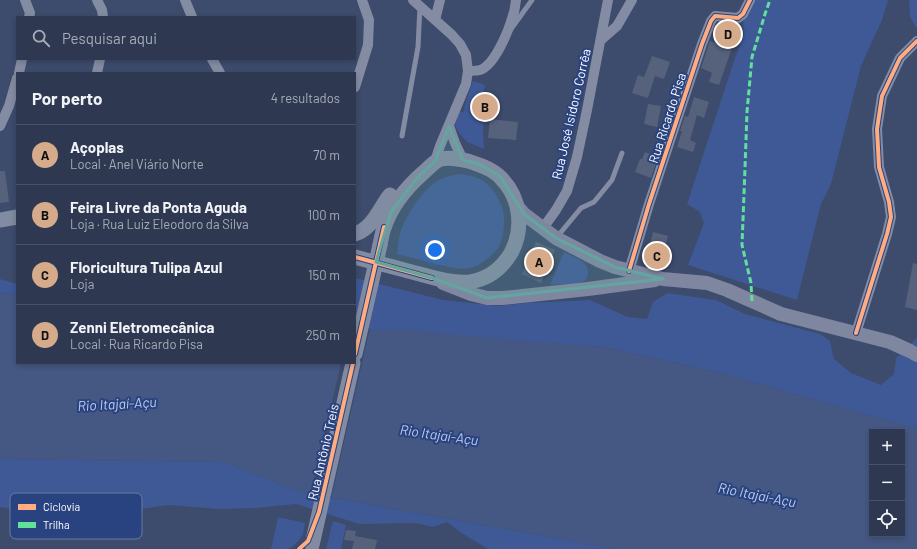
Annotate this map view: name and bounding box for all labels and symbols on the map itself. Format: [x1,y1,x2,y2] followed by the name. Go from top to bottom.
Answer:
[715,19,741,49] pin: D
[548,47,594,181] street label: Rua José Isidoro Corrêa
[645,71,689,165] street label: Rua Ricardo Pisa
[472,92,498,122] pin: B
[425,240,445,260] your location
[644,241,670,271] pin: C
[526,247,552,277] pin: A
[77,393,157,414] water label: Rio Itajaí-Açu
[304,402,342,502] street label: Rua Antônio Treis
[399,421,479,448] water label: Rio Itajaí-Açu
[717,479,798,510] water label: Rio Itajaí-Açu
[10,493,142,539] legend
[43,500,80,513] text: Ciclovia
[43,518,70,531] text: Trilha

